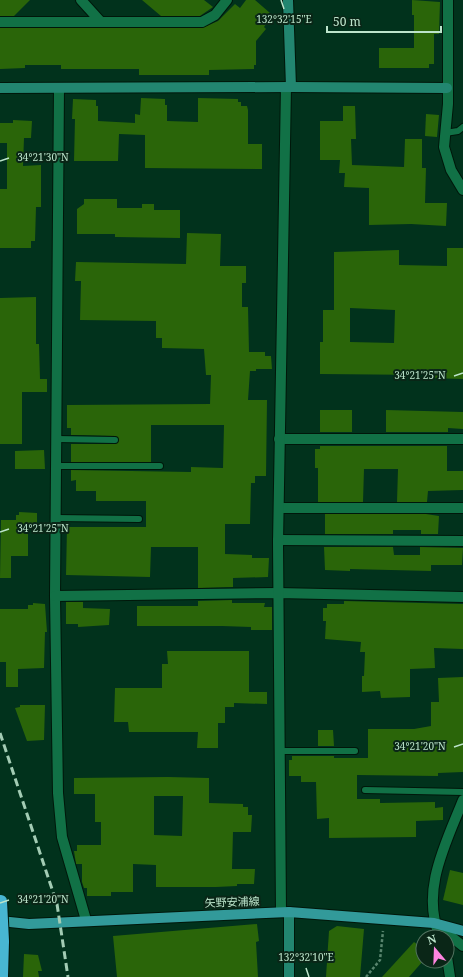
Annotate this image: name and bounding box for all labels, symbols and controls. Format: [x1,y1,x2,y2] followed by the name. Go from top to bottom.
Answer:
[327,8,441,34] scale bar
[256,12,312,26] text: 132°32'15"E
[333,13,361,30] text: 50 m
[17,150,69,164] text: 34°21'30"N
[394,368,446,382] text: 34°21'25"N
[17,521,69,535] text: 34°21'25"N
[394,739,446,753] text: 34°21'20"N
[17,892,69,906] text: 34°21'20"N
[204,893,260,910] street label: 矢野安浦線
[415,929,455,969] north arrow
[425,930,438,948] text: N
[278,950,334,964] text: 132°32'10"E

